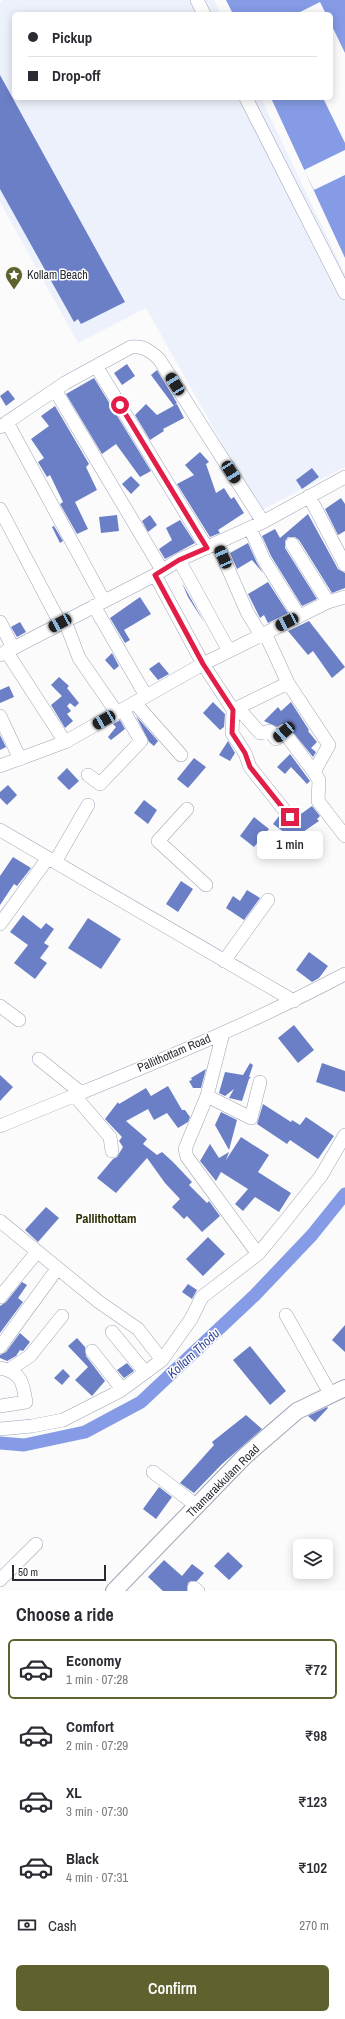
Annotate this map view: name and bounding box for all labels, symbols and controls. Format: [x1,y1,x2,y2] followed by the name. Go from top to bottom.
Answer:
[52,27,92,48] text: Pickup
[52,65,101,86] text: Drop-off
[4,265,24,290] place icon: Kollam Beach
[27,267,88,283] place label: Kollam Beach
[164,371,186,397] car
[111,396,129,414] route start
[220,459,242,485] car
[213,544,233,570] car
[274,611,300,633] car
[47,612,73,634] car
[91,709,117,731] car
[271,720,297,744] car
[281,808,299,826] route end
[257,831,323,859] callout: 1 min
[276,836,304,853] text: 1 min
[135,1030,213,1076] street label: Pallithottam Road
[75,1210,137,1227] district label: Pallithottam
[164,1325,223,1382] water label: Kollam Thodu
[183,1441,263,1521] street label: Thamarakkulam Road
[293,1539,333,1579] map controls
[293,1539,333,1579] button: layers
[12,1563,106,1582] scale bar
[18,1565,38,1579] text: 50 m
[16,1602,114,1627] text: Choose a ride
[66,1650,121,1671] text: Economy
[18,1651,54,1687] icon: car
[305,1659,327,1680] text: ₹72
[66,1671,128,1688] text: 1 min · 07:28
[66,1716,114,1737] text: Comfort
[18,1717,54,1753] icon: car
[305,1725,327,1746] text: ₹98
[66,1737,128,1754] text: 2 min · 07:29
[66,1782,82,1803] text: XL
[18,1783,54,1819] icon: car
[298,1791,327,1812] text: ₹123
[66,1803,128,1820] text: 3 min · 07:30
[66,1848,99,1869] text: Black
[18,1849,54,1885] icon: car
[298,1857,327,1878] text: ₹102
[66,1869,128,1886] text: 4 min · 07:31
[16,1914,38,1936] icon: cash
[48,1915,77,1936] text: Cash
[299,1917,329,1934] text: 270 m
[16,1965,329,2011] button: Confirm

